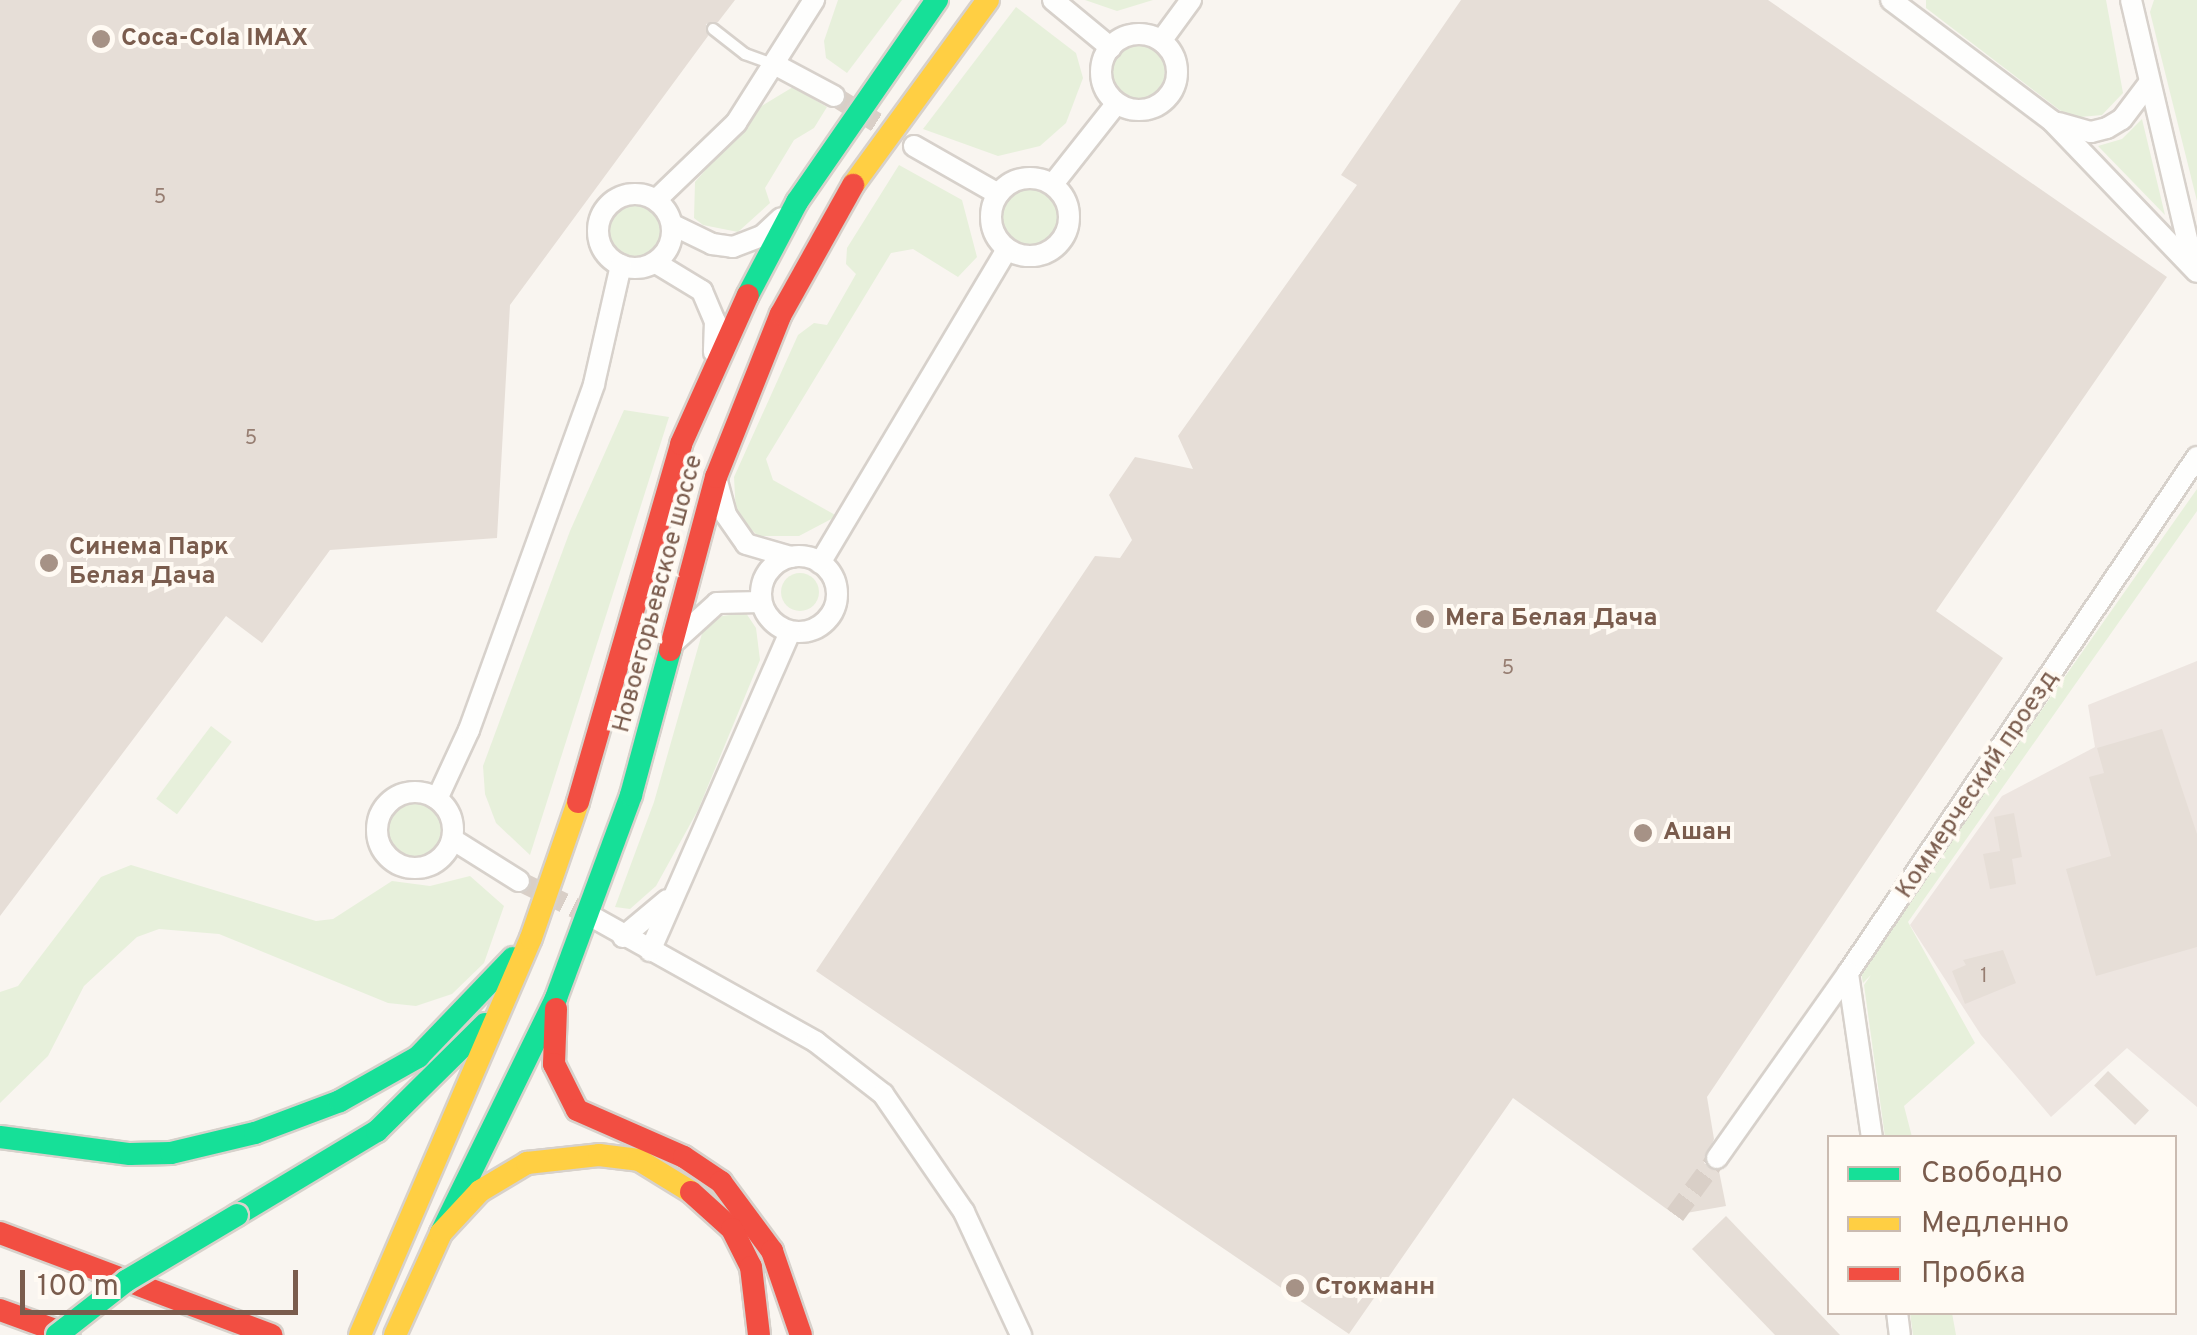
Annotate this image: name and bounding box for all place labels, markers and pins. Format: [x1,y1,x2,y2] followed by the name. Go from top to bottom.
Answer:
[121,24,308,54] place label: Coca-Cola IMAX
[90,28,112,50] marker: Coca-Cola IMAX
[69,534,229,593] place label: Синема Парк Белая Дача
[38,552,60,574] marker: Синема Парк Белая Дача
[1445,604,1657,634] place label: Мега Белая Дача
[1414,608,1436,630] marker: Мега Белая Дача
[1663,818,1732,848] place label: Ашан
[1632,822,1654,844] marker: Ашан
[1315,1273,1435,1303] place label: Стокманн
[1284,1277,1306,1299] marker: Стокманн

